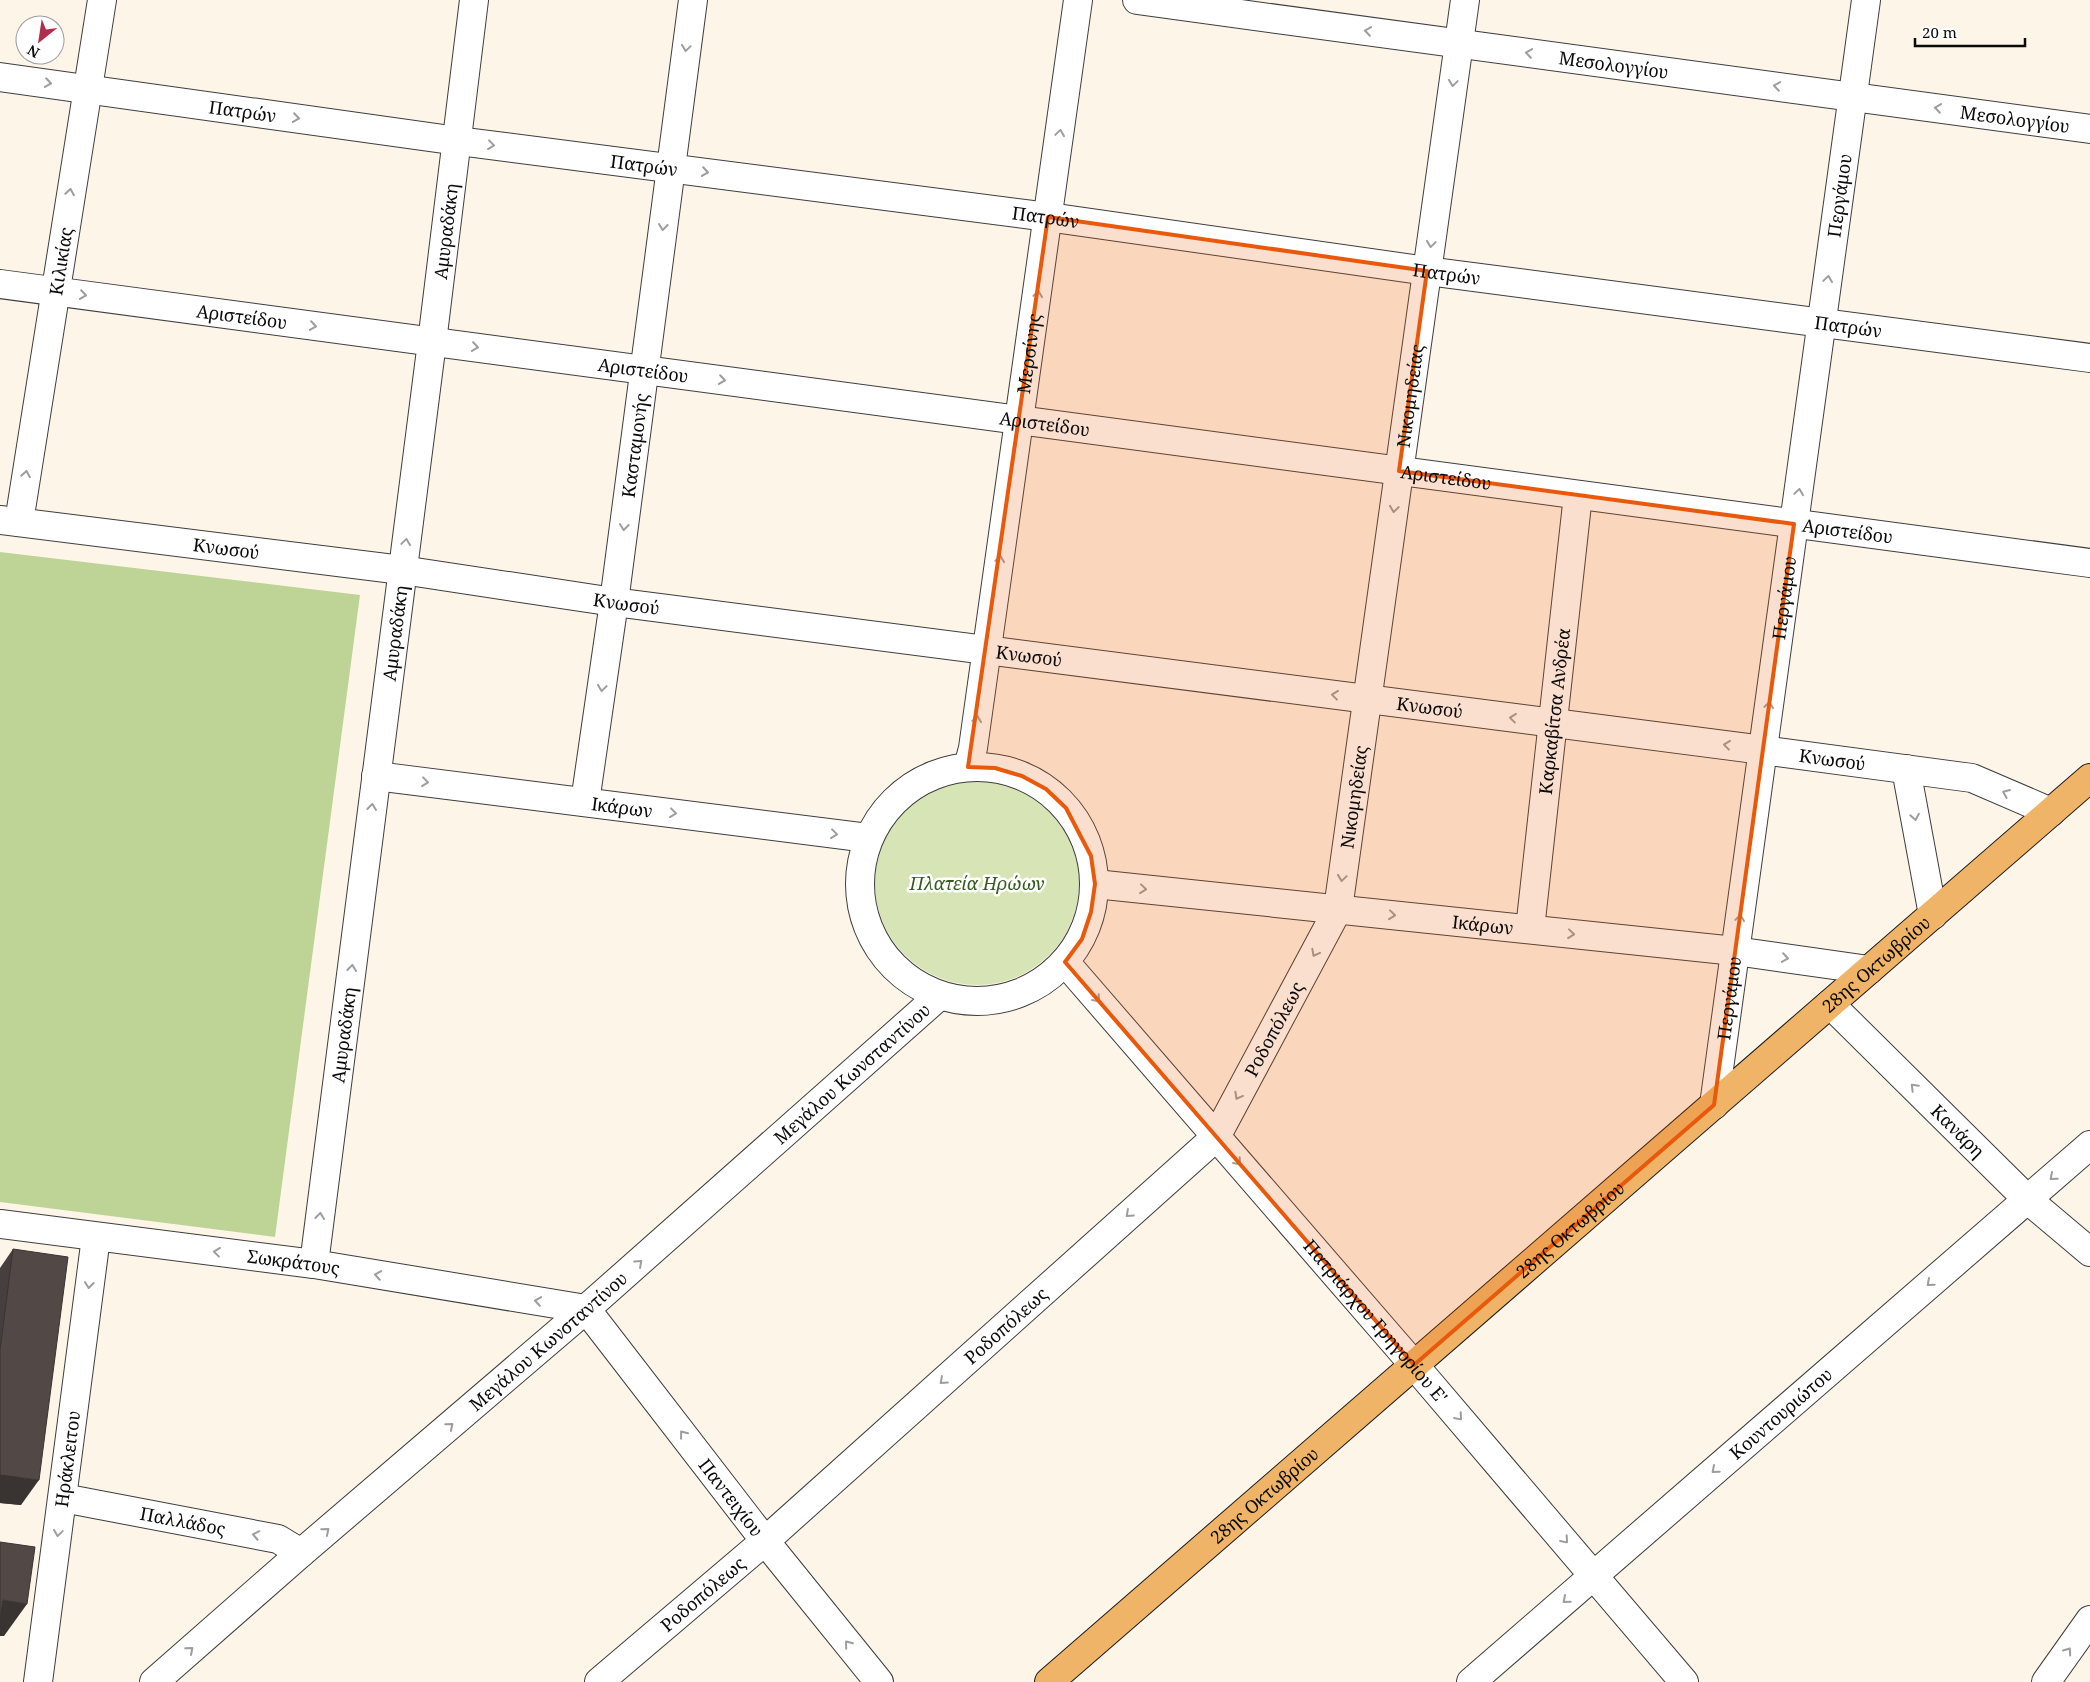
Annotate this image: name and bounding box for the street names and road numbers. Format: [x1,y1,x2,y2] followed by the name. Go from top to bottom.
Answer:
[1557,45,1670,84] street label: Μεσολογγίου
[207,94,278,127] street label: Πατρών
[1959,100,2071,138] street label: Μεσολογγίου
[609,149,679,181] street label: Πατρών
[1821,152,1857,239] street label: Περγάμου
[428,182,463,281] street label: Αμυραδάκη
[1011,200,1081,233] street label: Πατρών
[43,225,78,297] street label: Κιλικίας
[1411,257,1482,290] street label: Πατρών
[195,298,289,334] street label: Αριστείδου
[1813,310,1883,343] street label: Πατρών
[1011,311,1046,395] street label: Μερσίνης
[1391,342,1429,449] street label: Νικομηδείας
[597,352,690,388] street label: Αριστείδου
[616,391,653,499] street label: Κασταμονής
[998,406,1091,441] street label: Αριστείδου
[1399,459,1493,495] street label: Αριστείδου
[1801,513,1894,549] street label: Αριστείδου
[192,532,261,564] street label: Κνωσού
[1766,554,1801,641] street label: Περγάμου
[377,584,413,683] street label: Αμυραδάκη
[592,587,661,620] street label: Κνωσού
[1533,626,1575,796] street label: Καρκαβίτσα Ανδρέα
[994,639,1064,672] street label: Κνωσού
[1395,691,1464,723] street label: Κνωσού
[1335,743,1373,850] street label: Νικομηδείας
[1798,743,1867,776] street label: Κνωσού
[590,791,654,823] street label: Ικάρων
[1451,909,1515,940] street label: Ικάρων
[1816,910,1935,1018] street label: 28ης Οκτωβρίου
[1711,955,1746,1041] street label: Περγάμου
[1239,977,1309,1080] street label: Ροδοπόλεως
[325,986,361,1084] street label: Αμυραδάκη
[768,997,935,1149] street label: Μεγάλου Κωνσταντίνου
[1926,1099,1990,1163] street label: Κανάρη
[1511,1176,1629,1283] street label: 28ης Οκτωβρίου
[1298,1234,1453,1408] street label: Πατριάρχου Γρηγορίου Ε'
[246,1244,342,1280] street label: Σωκράτους
[464,1266,632,1416] street label: Μεγάλου Κωνσταντίνου
[959,1281,1053,1369] street label: Ροδοπόλεως
[1724,1362,1837,1465] street label: Κουντουριώτου
[49,1409,85,1509] street label: Ηράκλειτου
[1205,1441,1323,1549] street label: 28ης Οκτωβρίου
[693,1453,769,1541] street label: Παντειχίου
[138,1501,228,1541] street label: Παλλάδος
[655,1551,750,1637] street label: Ροδοπόλεως

